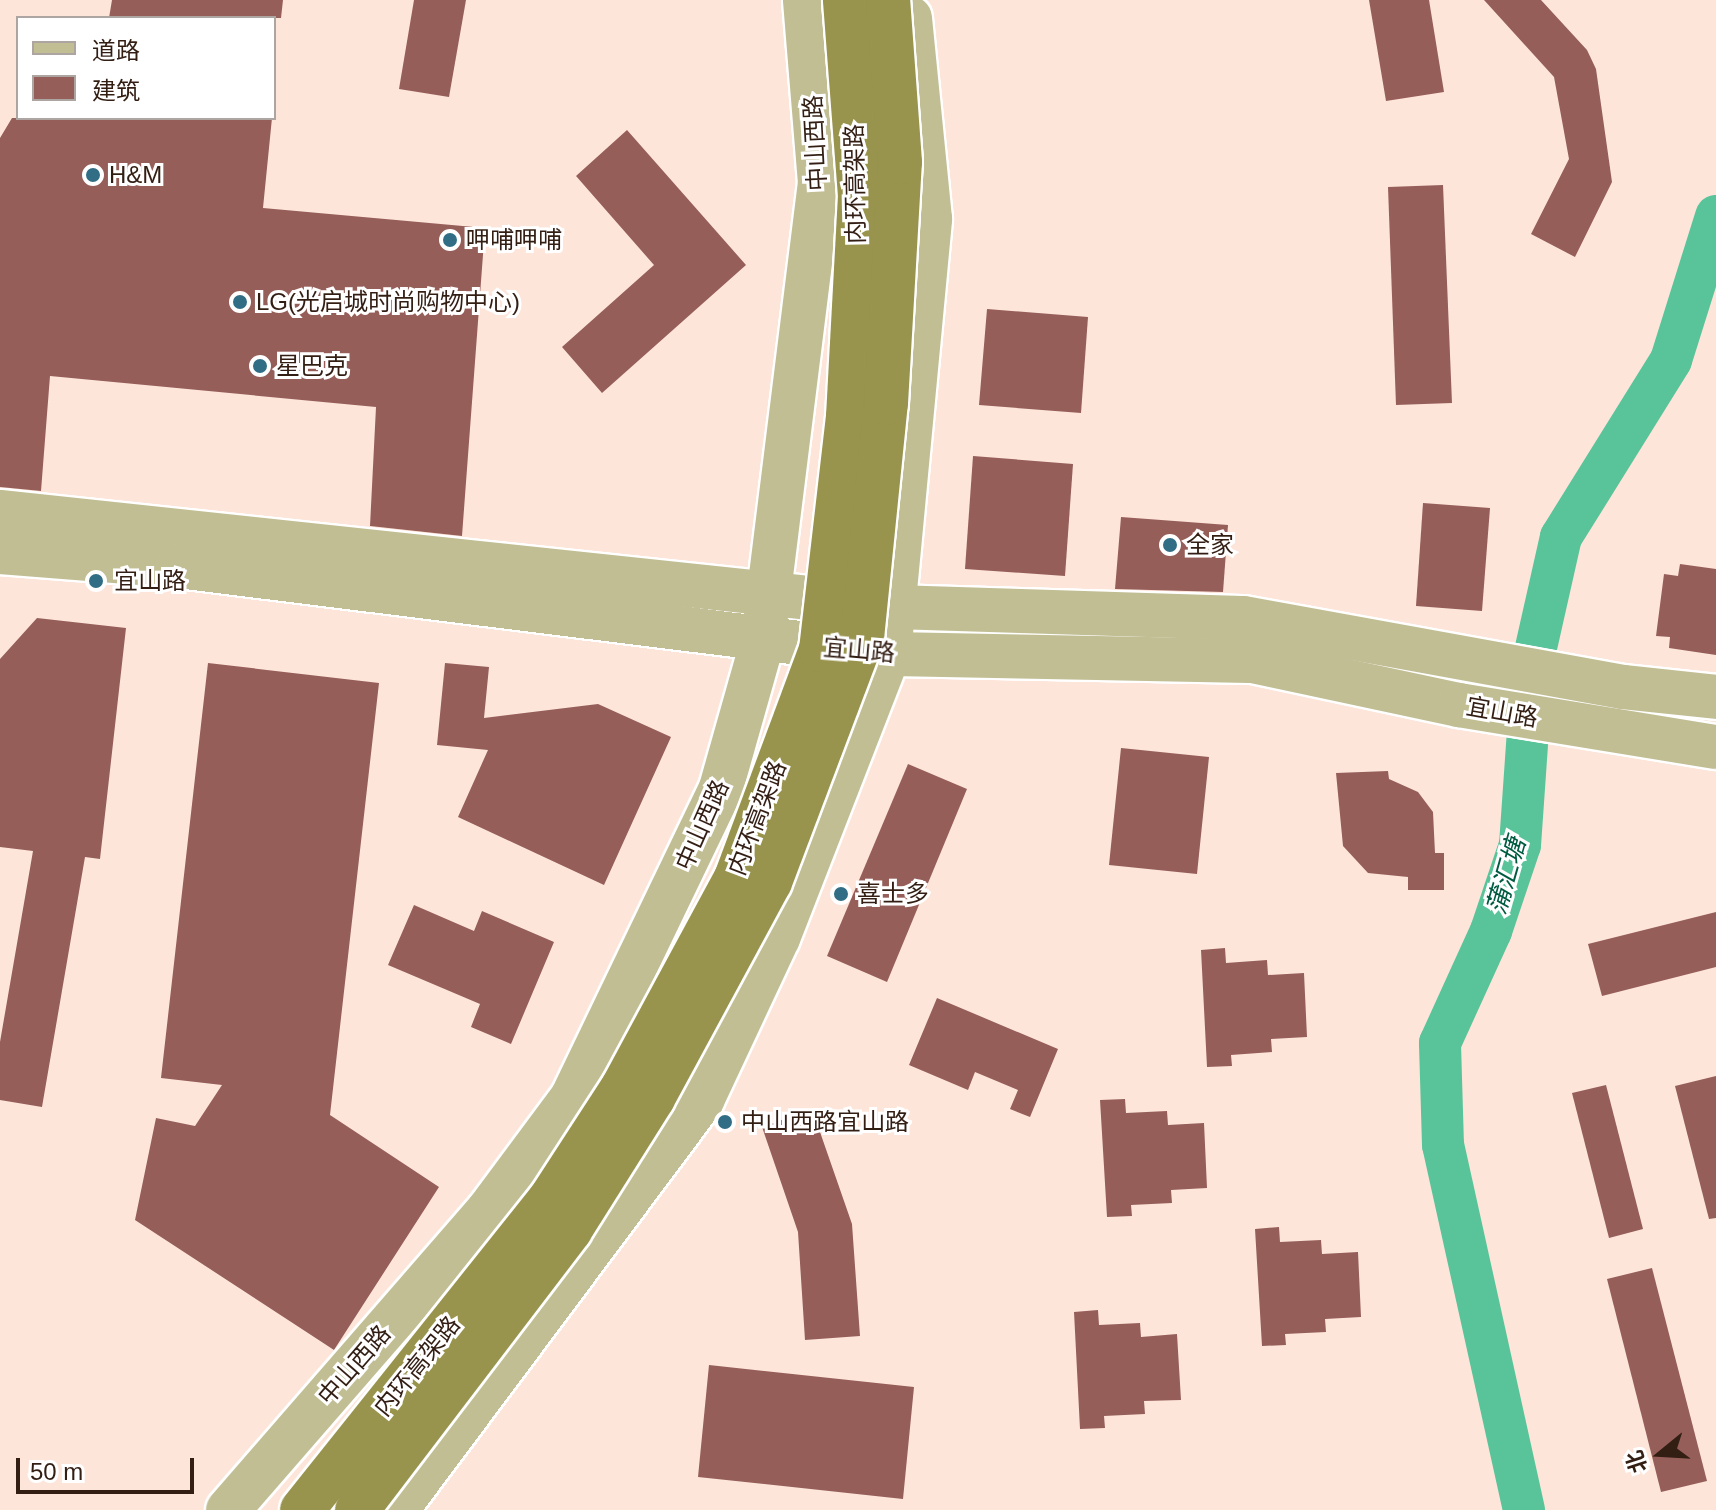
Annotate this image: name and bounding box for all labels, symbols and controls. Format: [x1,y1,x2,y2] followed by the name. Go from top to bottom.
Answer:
[16,16,276,120] legend
[92,37,140,64] text: 道路
[92,77,140,104] text: 建筑
[798,94,832,192] street label: 中山西路
[840,124,870,244] street label: 内环高架路
[109,161,162,189] place label: H&M
[84,166,102,184] marker: H&M
[466,226,562,254] place label: 呷哺呷哺
[441,231,459,249] marker: 呷哺呷哺
[256,288,520,316] place label: LG(光启城时尚购物中心)
[231,293,249,311] marker: LG(光启城时尚购物中心)
[276,352,348,380] place label: 星巴克
[251,357,269,375] marker: 星巴克
[1186,531,1234,559] place label: 全家
[1161,536,1179,554] marker: 全家
[114,567,186,595] place label: 宜山路
[85,570,107,592] marker: 宜山路
[822,633,896,667] street label: 宜山路
[1464,692,1540,732] street label: 宜山路
[722,757,792,879] street label: 内环高架路
[669,775,735,875] street label: 中山西路
[1481,834,1533,918] water label: 蒲汇塘
[857,880,929,908] place label: 喜士多
[832,885,850,903] marker: 喜士多
[741,1108,909,1136] place label: 中山西路宜山路
[716,1113,734,1131] marker: 中山西路宜山路
[368,1310,466,1422] street label: 内环高架路
[312,1319,396,1411] street label: 中山西路
[1620,1414,1700,1494] north arrow
[20,1442,198,1492] scale bar
[1621,1447,1652,1476] text: 北
[30,1458,83,1485] text: 50 m

